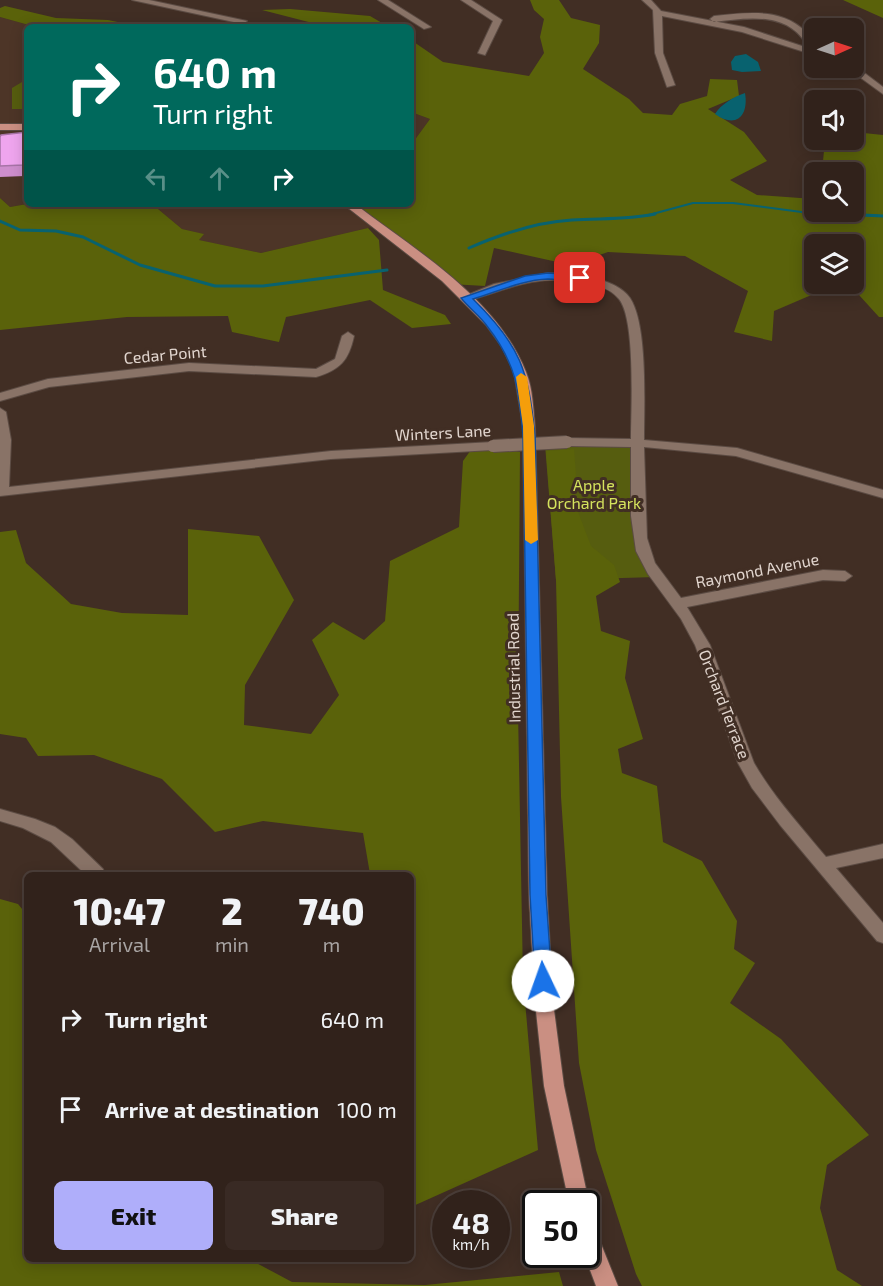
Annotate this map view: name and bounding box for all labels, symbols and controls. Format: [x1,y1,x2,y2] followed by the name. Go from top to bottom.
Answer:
[804,18,864,78] north arrow
[804,18,864,294] map controls
[153,46,277,96] text: 640 m
[54,48,132,126] icon: right
[804,90,864,150] button: sound
[153,97,273,129] text: Turn right
[140,162,173,195] icon: left
[203,162,236,195] icon: ahead
[266,162,299,195] icon: right
[804,162,864,222] button: search
[804,234,864,294] button: layers
[554,252,605,303] pin
[563,261,596,294] icon: arrive
[123,341,207,367] street label: Cedar Point
[394,420,492,444] street label: Winters Lane
[547,475,641,512] park label: Apple Orchard Park
[694,549,820,591] street label: Raymond Avenue
[503,613,523,723] street label: Industrial Road
[695,647,755,761] street label: Orchard Terrace
[74,889,165,932] text: 10:47
[221,889,243,932] text: 2
[299,889,364,932] text: 740
[89,932,150,956] text: Arrival
[215,932,249,956] text: min
[323,932,340,956] text: m
[511,949,575,1013] position arrow
[54,1003,87,1036] icon: right
[105,1006,207,1032] text: Turn right
[320,1006,384,1032] text: 640 m
[54,1093,87,1126] icon: arrive
[105,1096,319,1122] text: Arrive at destination
[337,1096,397,1122] text: 100 m
[54,1181,213,1250] button: Exit
[225,1181,384,1250] button: Share
[522,1190,600,1268] speed limit sign: 50
[452,1204,490,1240] text: 48
[452,1235,490,1253] text: km/h

